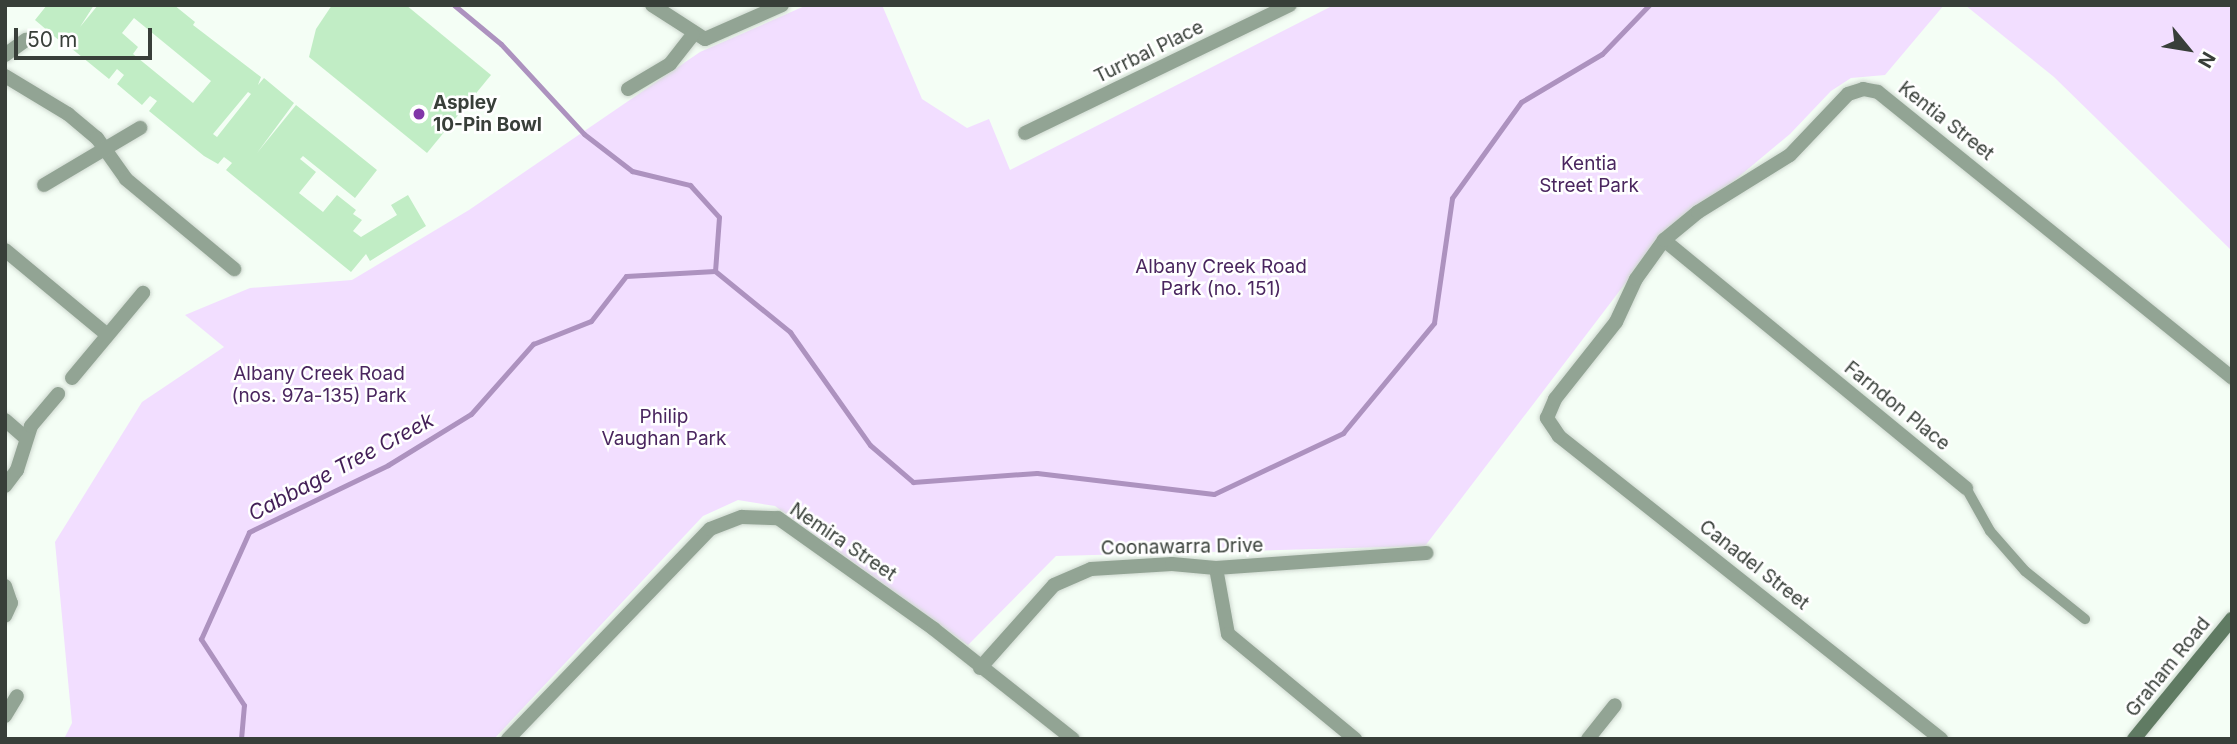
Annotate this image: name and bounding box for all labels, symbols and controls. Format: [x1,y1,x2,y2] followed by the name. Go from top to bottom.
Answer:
[18,14,156,58] scale bar
[2153,14,2223,84] north arrow
[1091,16,1207,88] street label: Turrbal Place
[27,27,77,52] text: 50 m
[2193,48,2220,72] text: N
[1894,77,1998,165] street label: Kentia Street
[433,92,542,136] place label: Aspley 10-Pin Bowl
[411,106,427,122] marker: Aspley 10-Pin Bowl
[1539,153,1639,197] park label: Kentia Street Park
[1135,256,1307,300] park label: Albany Creek Road Park (no. 151)
[1840,357,1954,455] street label: Farndon Place
[231,363,407,407] park label: Albany Creek Road (nos. 97a-135) Park
[602,406,726,450] park label: Philip Vaughan Park
[244,407,438,527] water label: Cabbage Tree Creek
[785,498,901,586] street label: Nemira Street
[1695,515,1813,615] street label: Canadel Street
[1101,534,1263,560] street label: Coonawarra Drive
[2121,613,2215,721] street label: Graham Road

